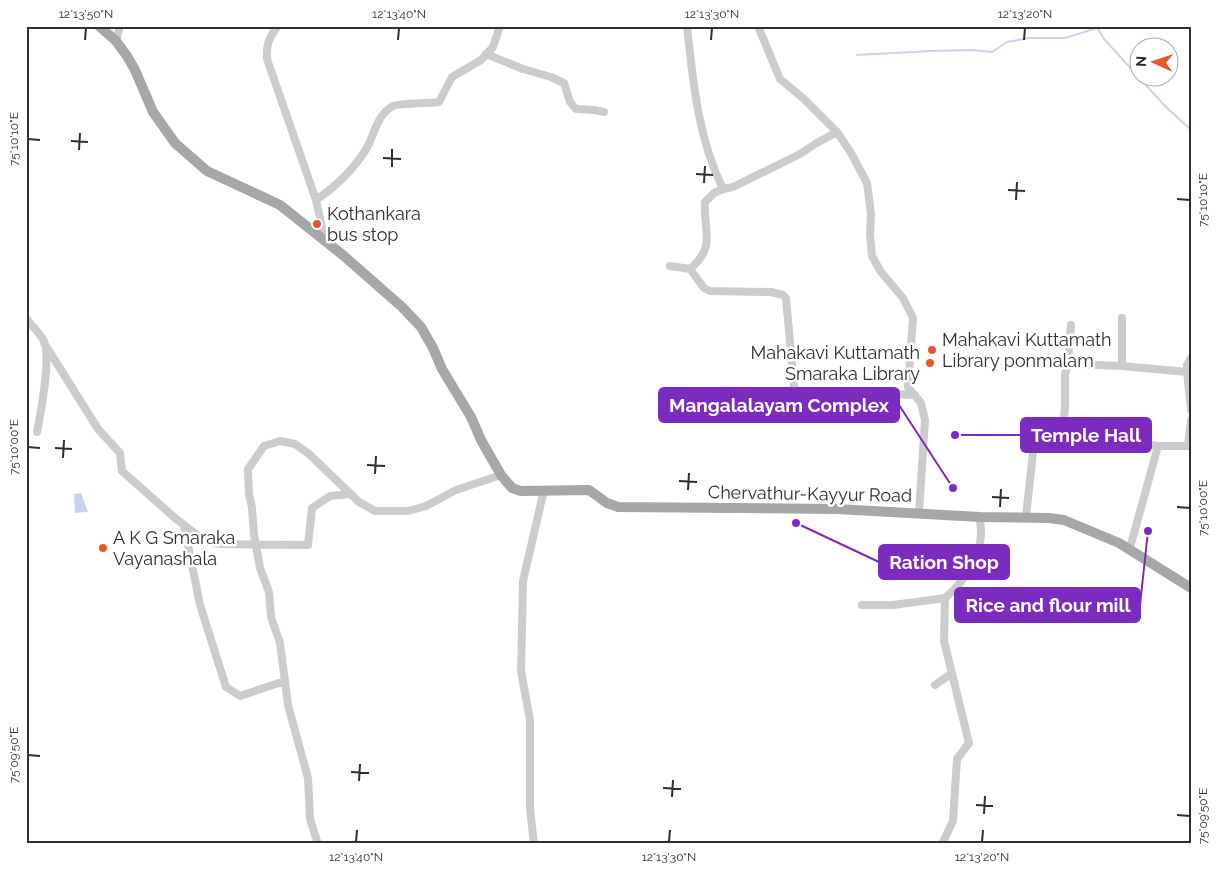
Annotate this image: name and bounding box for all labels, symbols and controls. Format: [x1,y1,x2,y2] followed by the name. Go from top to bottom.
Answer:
[59,7,113,21] text: 12°13'50"N
[372,7,426,21] text: 12°13'40"N
[685,7,739,21] text: 12°13'30"N
[998,7,1052,21] text: 12°13'20"N
[1130,38,1180,88] north arrow
[1133,56,1149,67] text: N
[7,112,21,166] text: 75°10'10"E
[1196,173,1210,227] text: 75°10'10"E
[327,203,421,245] place label: Kothankara bus stop
[311,218,323,230] marker: Kothankara bus stop
[942,329,1112,371] place label: Mahakavi Kuttamath Library ponmalam
[750,342,920,384] place label: Mahakavi Kuttamath Smaraka Library
[926,344,938,356] marker: Mahakavi Kuttamath Library ponmalam
[924,357,936,369] marker: Mahakavi Kuttamath Smaraka Library
[659,388,899,422] callout: Mangalalayam Complex
[669,394,890,416] text: Mangalalayam Complex
[1021,418,1151,452] callout: Temple Hall
[7,419,21,475] text: 75°10'00"E
[1031,424,1142,446] text: Temple Hall
[1196,480,1210,536] text: 75°10'00"E
[708,481,912,506] street label: Chervathur-Kayyur Road
[113,527,235,569] place label: A K G Smaraka Vayanashala
[97,542,109,554] marker: A K G Smaraka Vayanashala
[879,545,1009,579] callout: Ration Shop
[889,551,999,573] text: Ration Shop
[955,588,1140,622] callout: Rice and flour mill
[966,594,1131,616] text: Rice and flour mill
[7,727,21,783] text: 75°09'50"E
[1196,788,1210,844] text: 75°09'50"E
[329,850,383,864] text: 12°13'40"N
[642,850,696,864] text: 12°13'30"N
[955,850,1009,864] text: 12°13'20"N

